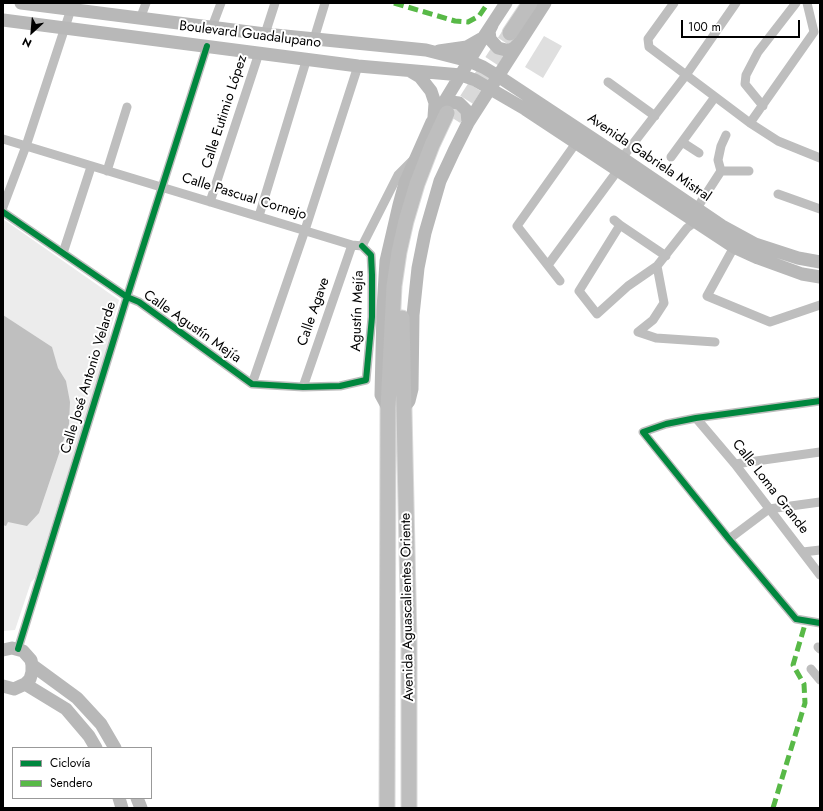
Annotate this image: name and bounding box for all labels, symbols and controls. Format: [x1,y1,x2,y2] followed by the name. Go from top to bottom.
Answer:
[12,12,52,52] north arrow
[683,12,802,38] scale bar
[178,18,322,52] street label: Boulevard Guadalupano
[688,18,721,36] text: 100 m
[19,34,34,52] text: N
[199,53,251,171] street label: Calle Eutimio López
[584,110,714,206] street label: Avenida Gabriela Mistral
[180,170,308,224] street label: Calle Pascual Cornejo
[348,270,368,352] street label: Agustín Mejía
[294,276,334,348] street label: Calle Agave
[140,287,244,367] street label: Calle Agustín Mejía
[58,300,120,456] street label: Calle José Antonio Velarde
[728,437,812,537] street label: Calle Loma Grande
[398,513,418,701] street label: Avenida Aguascalientes Oriente
[12,747,152,799] legend
[50,754,90,772] text: Ciclovía
[50,774,93,792] text: Sendero

